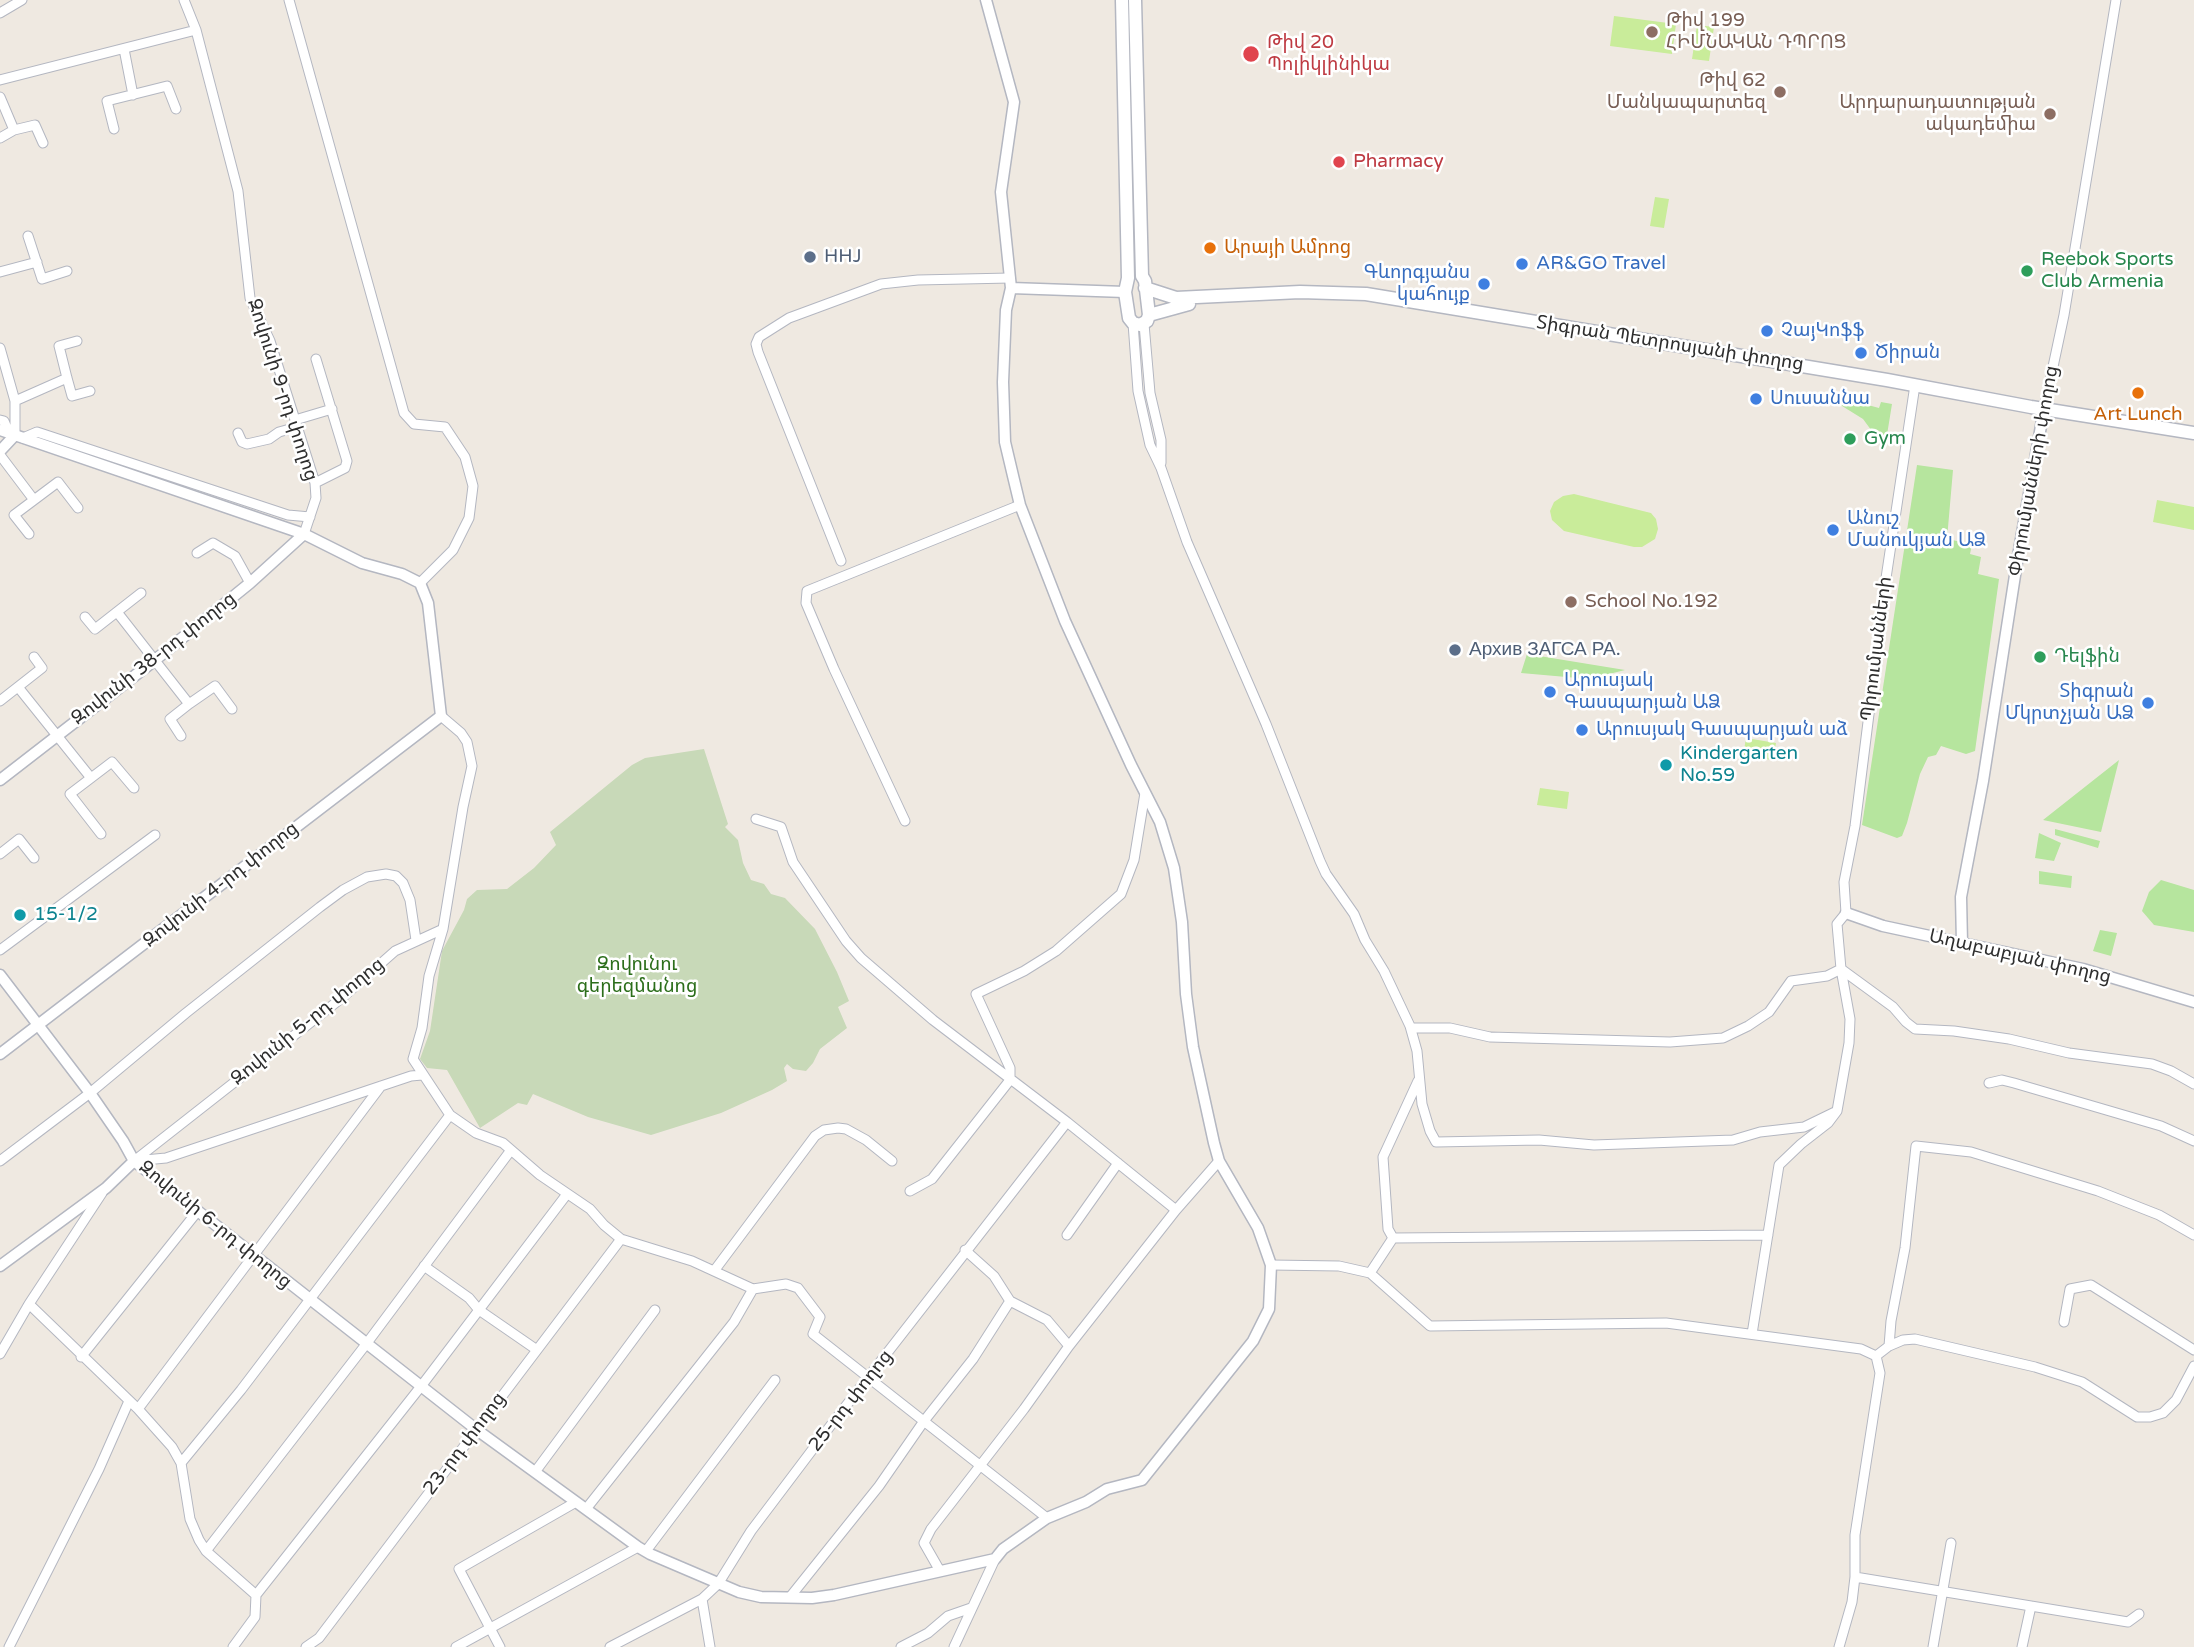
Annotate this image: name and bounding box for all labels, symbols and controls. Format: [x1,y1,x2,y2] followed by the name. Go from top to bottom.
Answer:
[1666,10,1846,54] place label: Թիվ 199 ՀԻՄՆԱԿԱՆ ԴՊՐՈՑ
[1644,24,1660,40] marker: Թիվ 199 ՀԻՄՆԱԿԱՆ ԴՊՐՈՑ
[1267,32,1390,76] place label: Թիվ 20 Պոլիկլինիկա
[1241,44,1261,64] marker: Թիվ 20 Պոլիկլինիկա
[1607,70,1766,114] place label: Թիվ 62 Մանկապարտեզ
[1772,84,1788,100] marker: Թիվ 62 Մանկապարտեզ
[1839,92,2036,136] place label: Արդարադատության ակադեմիա
[2042,106,2058,122] marker: Արդարադատության ակադեմիա
[1353,151,1444,173] place label: Pharmacy
[1331,154,1347,170] marker: Pharmacy
[1224,237,1351,259] place label: Արայի Ամրոց
[1202,240,1218,256] marker: Արայի Ամրոց
[824,246,862,268] place label: HHJ
[802,249,818,265] marker: HHJ
[2041,249,2174,293] place label: Reebok Sports Club Armenia
[1536,253,1666,275] place label: AR&GO Travel
[1514,256,1530,272] marker: AR&GO Travel
[1364,262,1470,306] place label: Գևորգյանս կահույք
[2019,263,2035,279] marker: Reebok Sports Club Armenia
[1476,276,1492,292] marker: Գևորգյանս կահույք
[242,296,322,484] street label: Զովունի 9-րդ փողոց
[1535,312,1805,376] street label: Տիգրան Պետրոսյանի փողոց
[1781,320,1865,342] place label: ՉայԿոֆֆ
[1759,323,1775,339] marker: ՉայԿոֆֆ
[1875,342,1940,364] place label: Ծիրան
[1853,345,1869,361] marker: Ծիրան
[2004,364,2064,578] street label: Փիրումյանների փողոց
[2130,385,2146,401] marker: Art Lunch
[1770,388,1870,410] place label: Սուսաննա
[1748,391,1764,407] marker: Սուսաննա
[2093,404,2183,426] place label: Art Lunch
[1864,428,1906,450] place label: Gym
[1842,431,1858,447] marker: Gym
[1847,508,1986,552] place label: Անուշ Մանուկյան ԱՁ
[1825,522,1841,538] marker: Անուշ Մանուկյան ԱՁ
[1857,575,1897,723] street label: Պիրումյանների
[67,588,241,730] street label: Զովունի 38-րդ փողոց
[1585,591,1718,613] place label: School No.192
[1563,594,1579,610] marker: School No.192
[1469,639,1621,661] place label: Архив ЗАГСА РА.
[1447,642,1463,658] marker: Архив ЗАГСА РА.
[2054,646,2120,668] place label: Դելֆին
[2032,649,2048,665] marker: Դելֆին
[1564,670,1720,714] place label: Արուսյակ Գասպարյան ԱՁ
[2005,681,2134,725] place label: Տիգրան Մկրտչյան ԱՁ
[1542,684,1558,700] marker: Արուսյակ Գասպարյան ԱՁ
[2140,695,2156,711] marker: Տիգրան Մկրտչյան ԱՁ
[1596,719,1848,741] place label: Արուսյակ Գասպարյան աձ
[1574,722,1590,738] marker: Արուսյակ Գասպարյան աձ
[1680,743,1798,787] place label: Kindergarten No.59
[1658,757,1674,773] marker: Kindergarten No.59
[139,817,303,953] street label: Զովունի 4-րդ փողոց
[34,904,98,926] place label: 15-1/2
[12,907,28,923] marker: 15-1/2
[1927,925,2113,989] street label: Աղաբաբյան փողոց
[227,953,389,1091] street label: Զովունի 5-րդ փողոց
[577,954,697,998] park label: Զովունու գերեզմանոց
[134,1156,296,1294] street label: Զովունի 6-րդ փողոց
[804,1346,898,1456] street label: 25-րդ փողոց
[419,1388,511,1500] street label: 23-րդ փողոց

